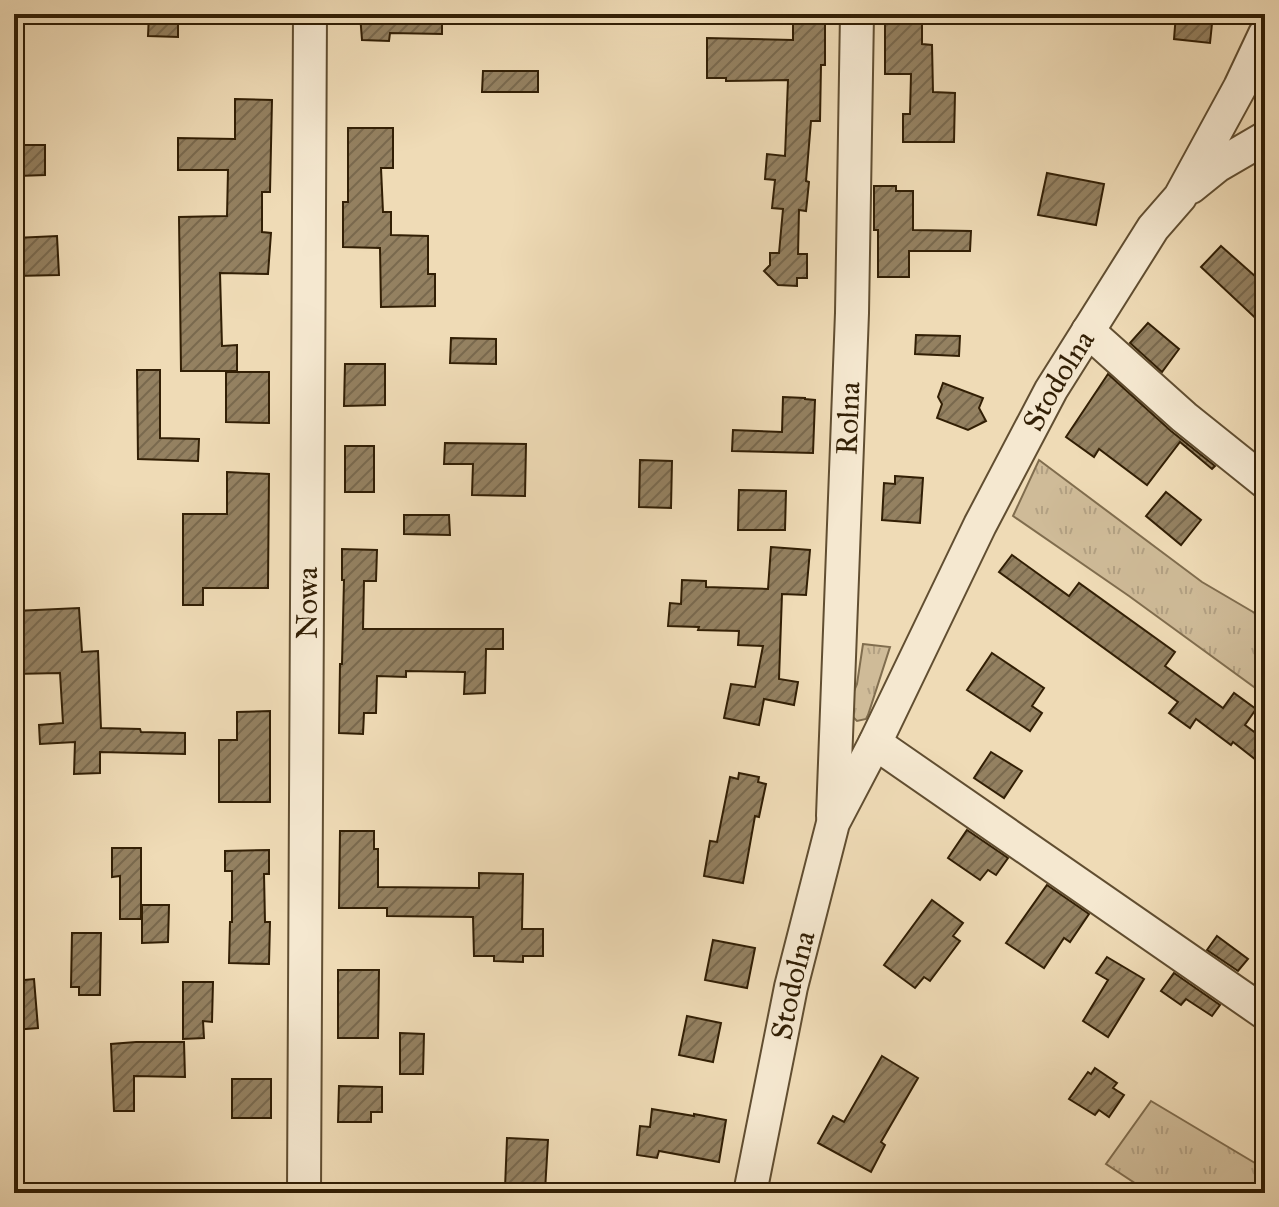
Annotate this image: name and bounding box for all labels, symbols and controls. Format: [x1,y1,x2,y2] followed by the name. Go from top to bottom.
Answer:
[1015,323,1102,437] street label: Stodolna
[829,381,867,455] street label: Rolna
[289,566,325,639] street label: Nowa
[763,927,823,1043] street label: Stodolna

